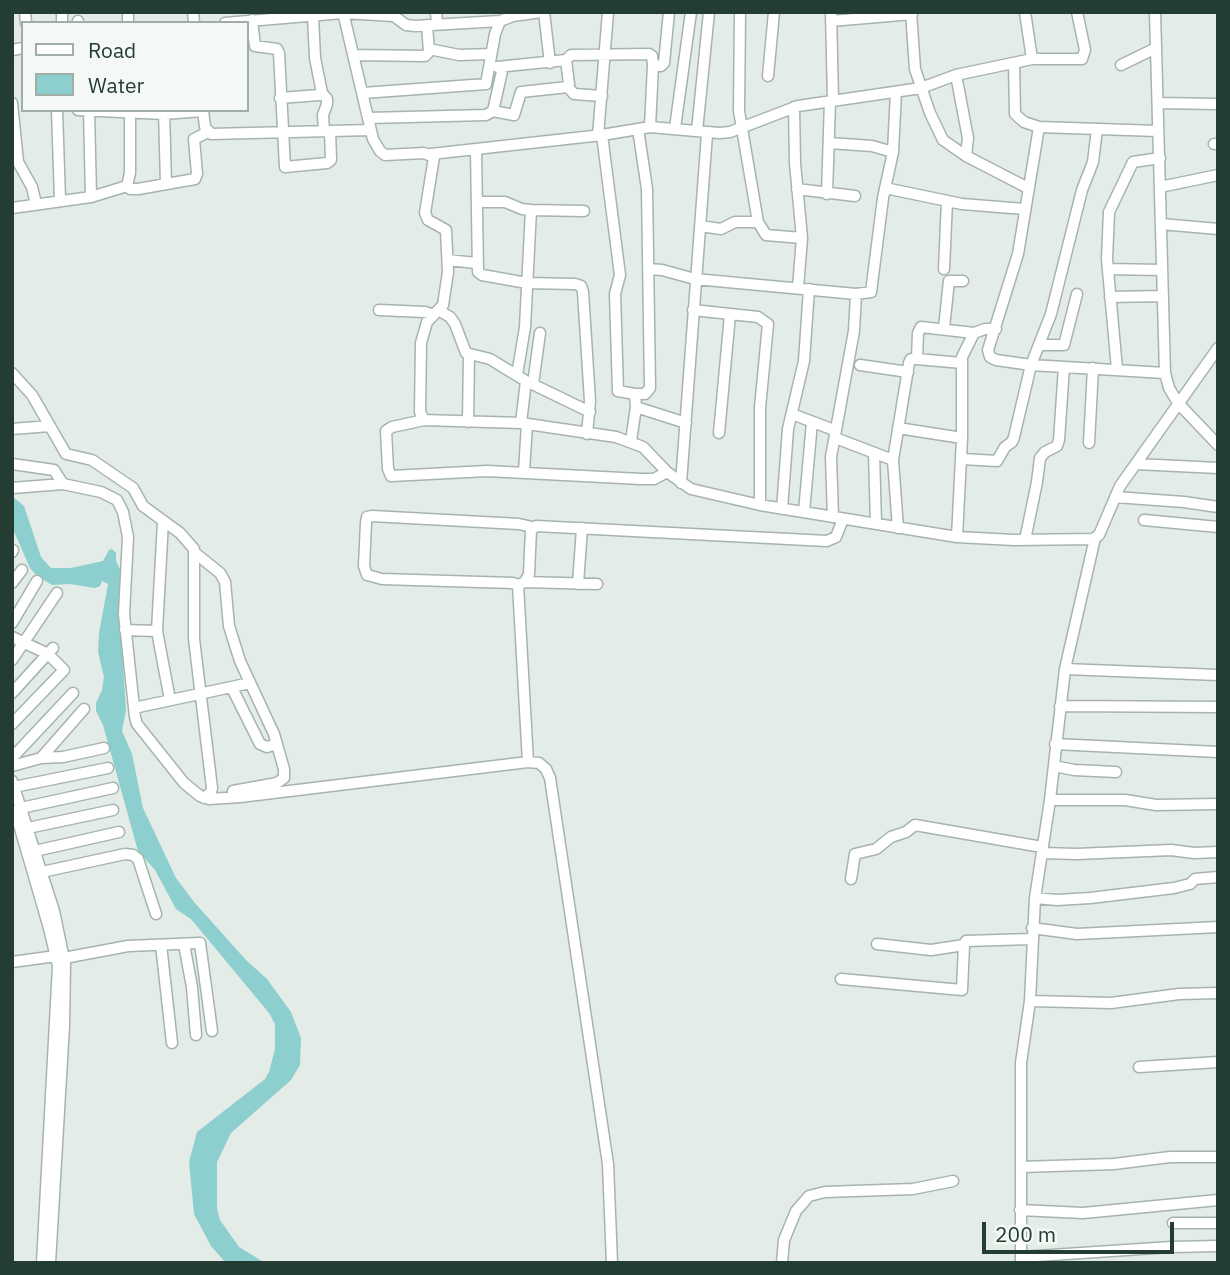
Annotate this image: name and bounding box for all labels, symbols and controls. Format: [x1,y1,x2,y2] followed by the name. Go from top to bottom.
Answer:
[21,21,248,112] legend
[88,36,136,64] text: Road
[88,71,144,99] text: Water
[985,1208,1178,1252] scale bar
[995,1220,1056,1248] text: 200 m

